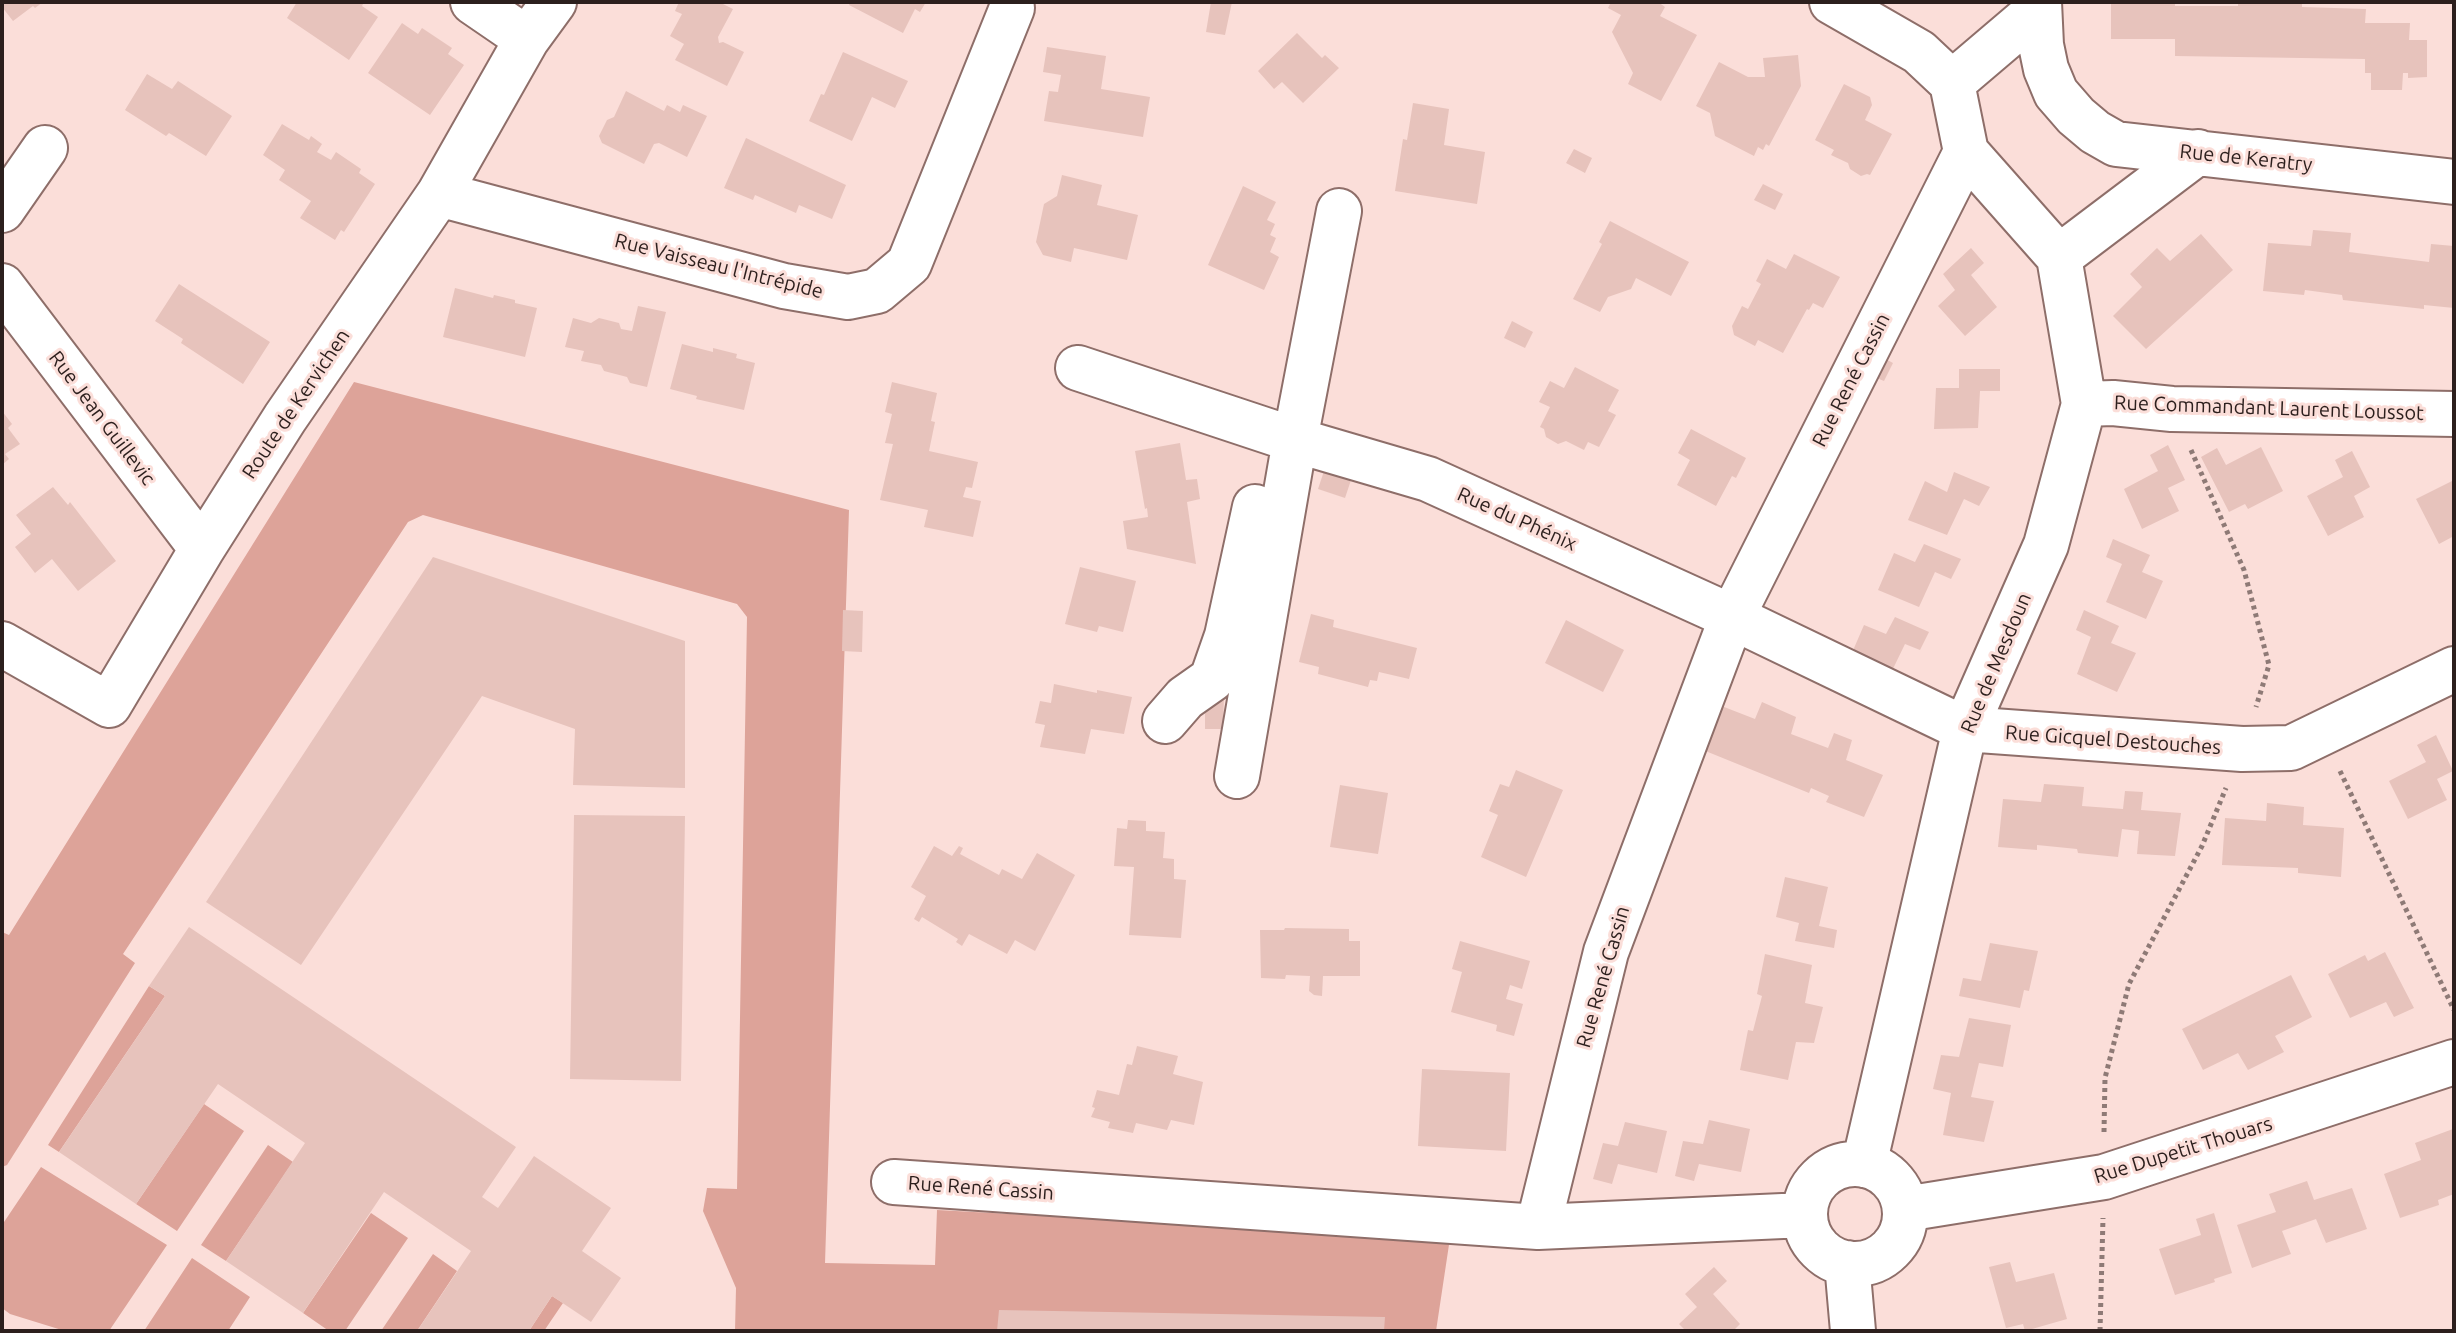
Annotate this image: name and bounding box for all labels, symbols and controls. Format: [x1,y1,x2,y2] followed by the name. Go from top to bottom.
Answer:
[2179,139,2313,177] street label: Rue de Keratry
[612,228,826,304] street label: Rue Vaisseau l'Intrépide
[1807,309,1895,451] street label: Rue René Cassin
[237,325,355,483] street label: Route de Kervichen
[44,346,160,490] street label: Rue Jean Guillevic
[2114,391,2424,425] street label: Rue Commandant Laurent Loussot
[1454,482,1580,556] street label: Rue du Phénix
[1956,589,2036,737] street label: Rue de Mesdoun
[2004,720,2222,760] street label: Rue Gicquel Destouches
[1571,903,1635,1051] street label: Rue René Cassin
[2091,1111,2275,1189] street label: Rue Dupetit Thouars
[907,1171,1055,1205] street label: Rue René Cassin

